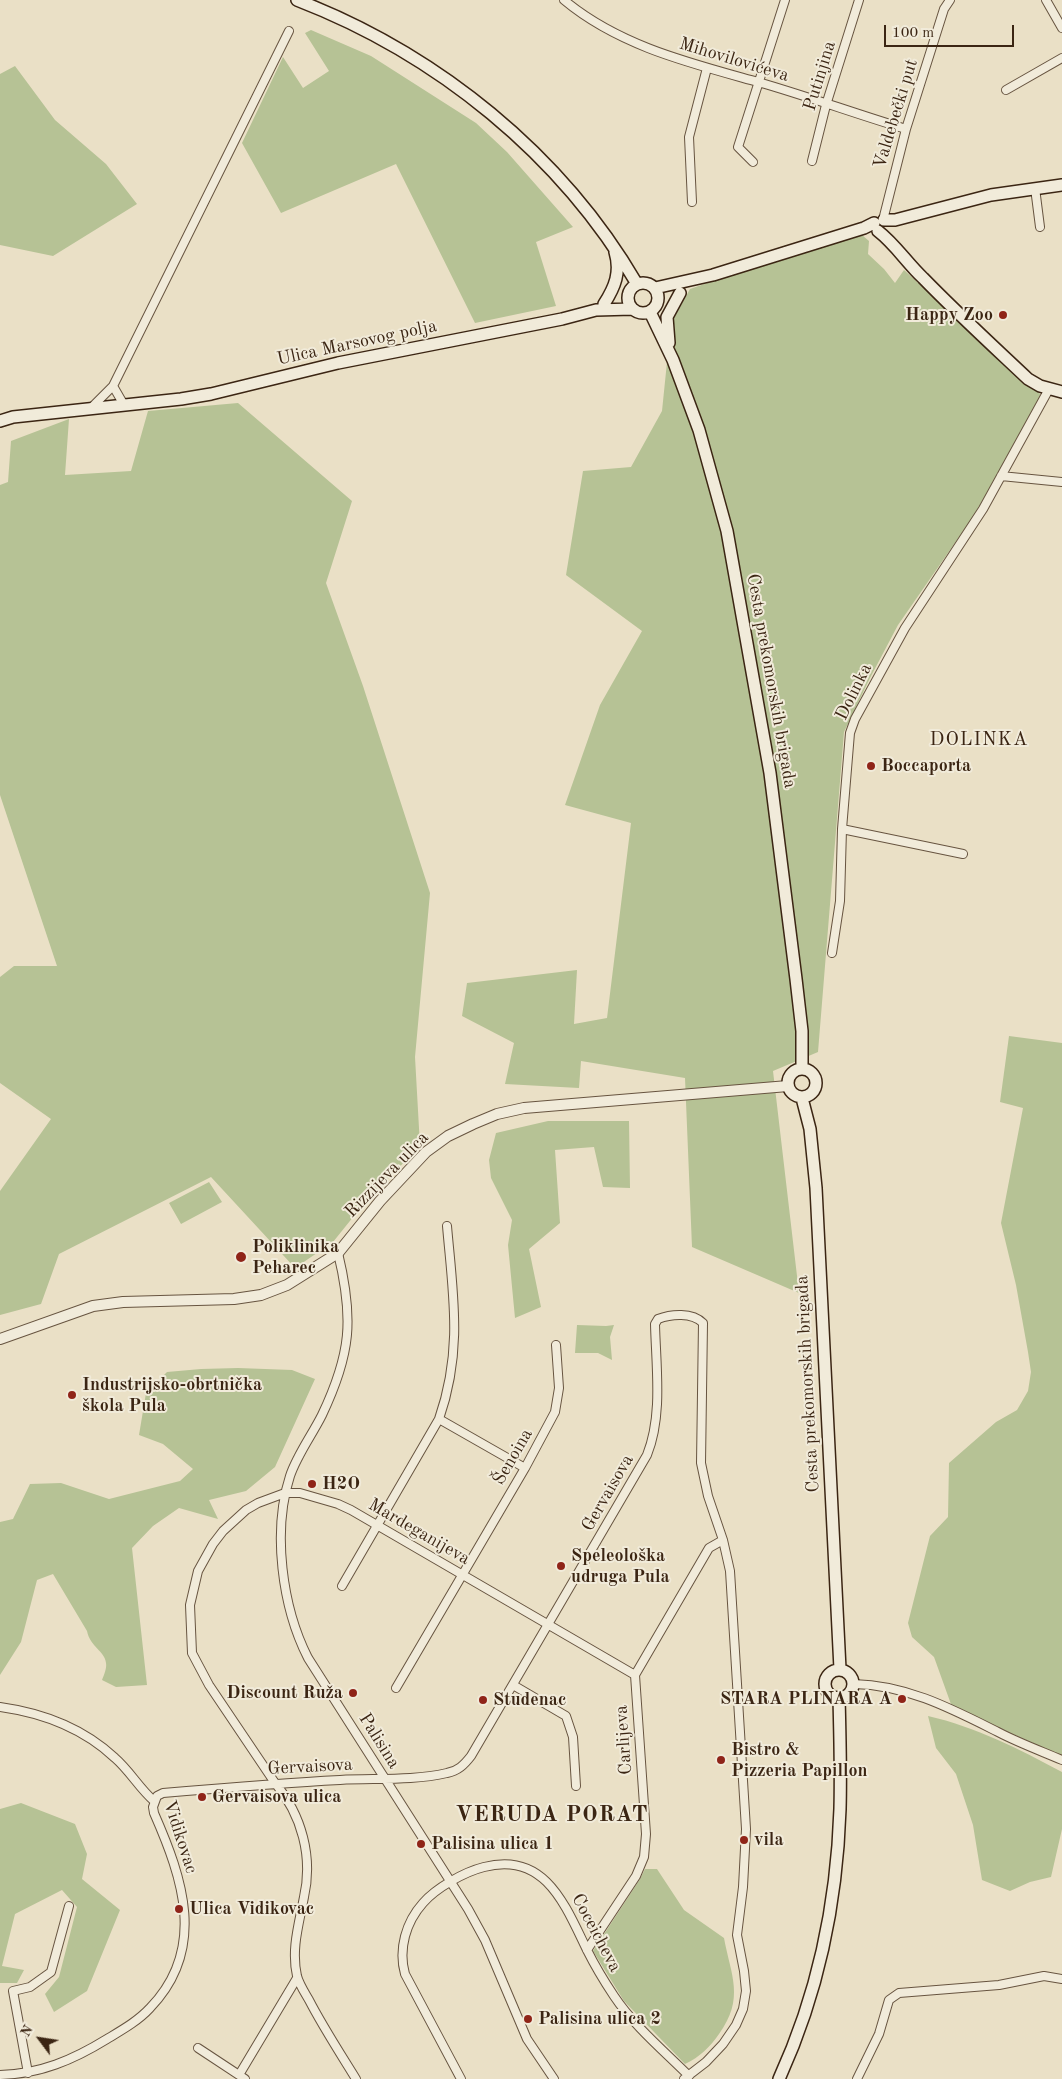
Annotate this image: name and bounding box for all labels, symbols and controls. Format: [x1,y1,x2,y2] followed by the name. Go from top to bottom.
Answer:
[887,15,1017,47] scale bar
[892,26,934,41] text: 100 m
[676,33,792,87] street label: Mihovilovićeva
[799,38,841,114] street label: Putinjina
[869,56,923,172] street label: Valdebečki put
[905,304,993,326] place label: Happy Zoo
[997,309,1009,321] marker: Happy Zoo
[275,315,439,371] street label: Ulica Marsovog polja
[741,572,801,790] street label: Cesta prekomorskih brigada
[831,660,877,724] street label: Dolinka
[929,729,1029,751] district label: DOLINKA
[881,755,971,777] place label: Boccaporta
[865,760,877,772] marker: Boccaporta
[341,1127,433,1223] street label: Rizzijeva ulica
[252,1236,339,1278] place label: Poliklinika Peharec
[234,1250,248,1264] marker: Poliklinika Peharec
[792,1275,824,1493] street label: Cesta prekomorskih brigada
[82,1374,262,1416] place label: Industrijsko-obrtnička škola Pula
[66,1389,78,1401] marker: Industrijsko-obrtnička škola Pula
[488,1425,538,1489] street label: Šenoina
[577,1451,639,1535] street label: Gervaisova
[322,1473,360,1495] place label: H2O
[306,1478,318,1490] marker: H2O
[364,1494,474,1570] street label: Mardeganijeva
[571,1545,670,1588] place label: Speleološka udruga Pula
[555,1560,567,1572] marker: Speleološka udruga Pula
[226,1682,343,1704] place label: Discount Ruža
[347,1687,359,1699] marker: Discount Ruža
[720,1688,892,1710] place label: STARA PLINARA A
[493,1689,566,1711] place label: Studenac
[896,1693,908,1705] marker: STARA PLINARA A
[477,1694,489,1706] marker: Studenac
[611,1704,637,1776] street label: Carlijeva
[354,1709,404,1773] street label: Palisina
[731,1739,868,1782] place label: Bistro & Pizzeria Papillon
[267,1754,353,1780] street label: Gervaisova
[715,1754,727,1766] marker: Bistro & Pizzeria Papillon
[212,1786,341,1808] place label: Gervaisova ulica
[196,1791,208,1803] marker: Gervaisova ulica
[158,1798,202,1876] street label: Vidikovac
[454,1802,650,1828] district label: VERUDA PORAT
[754,1829,784,1851] place label: vila
[431,1833,554,1855] place label: Palisina ulica 1
[738,1834,750,1846] marker: vila
[415,1838,427,1850] marker: Palisina ulica 1
[566,1890,626,1976] street label: Coceicheva
[189,1898,314,1920] place label: Ulica Vidikovac
[173,1903,185,1915] marker: Ulica Vidikovac
[538,2008,661,2030] place label: Palisina ulica 2
[522,2013,534,2025] marker: Palisina ulica 2
[15,2014,65,2064] north arrow
[18,2023,36,2039] text: N

